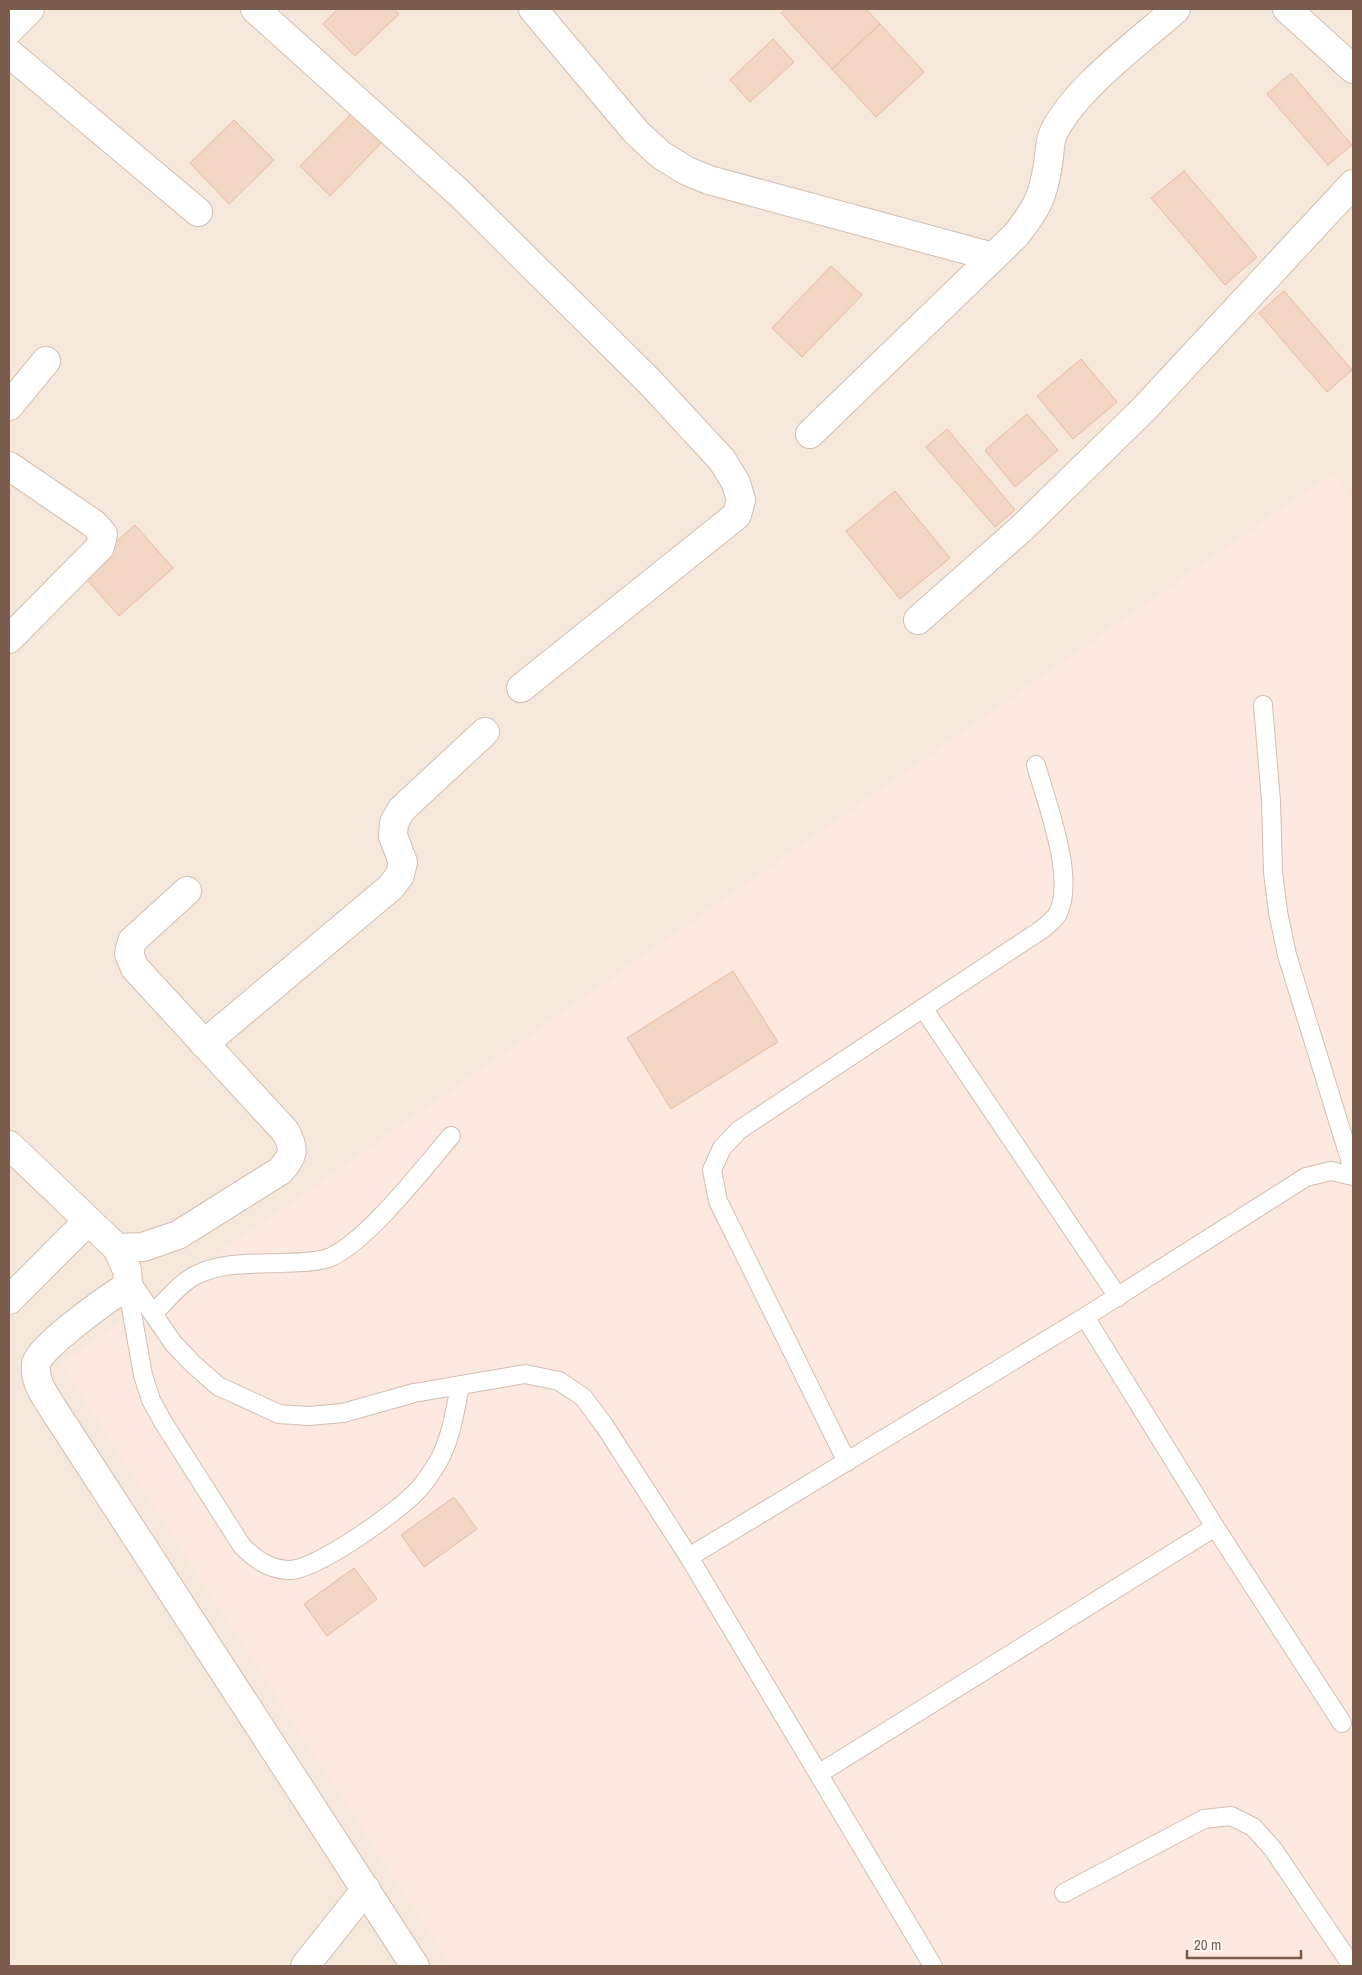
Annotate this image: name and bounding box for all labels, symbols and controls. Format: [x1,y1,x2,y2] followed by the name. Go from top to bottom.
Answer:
[1187,1928,1301,1960] scale bar
[1194,1934,1221,1955] text: 20 m

